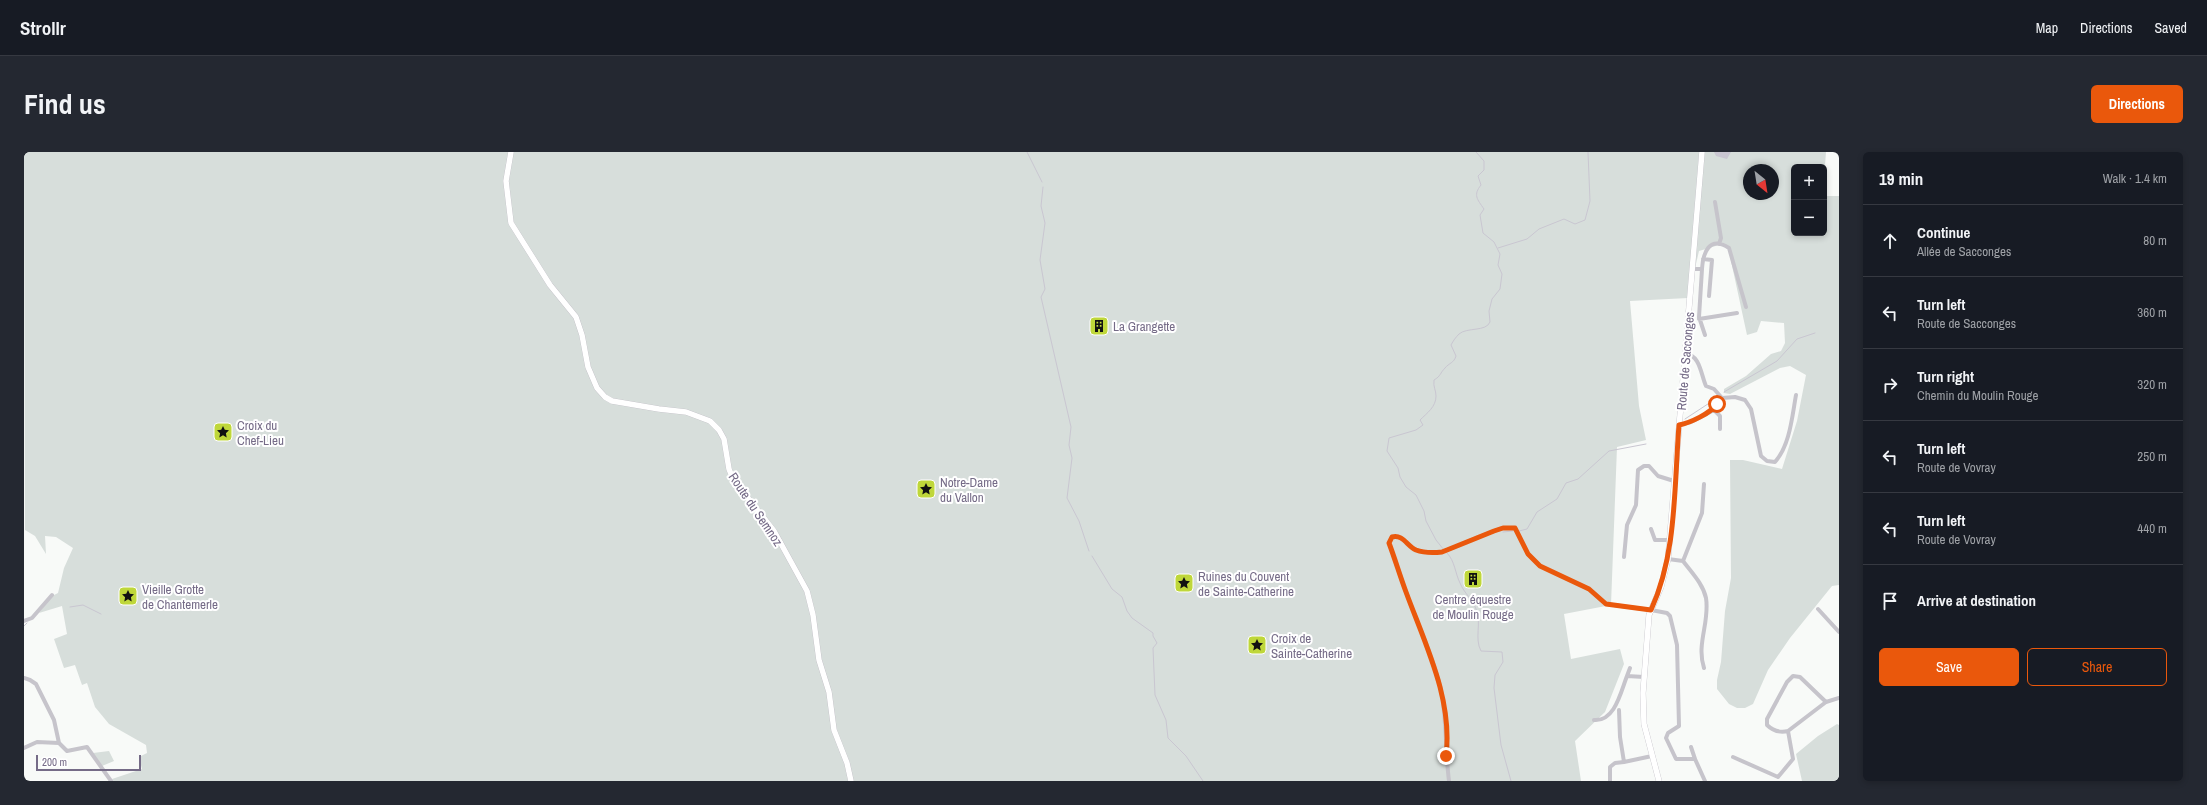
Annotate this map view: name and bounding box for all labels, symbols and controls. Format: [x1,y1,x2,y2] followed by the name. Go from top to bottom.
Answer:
[20,15,66,41] text: Strollr
[2036,19,2058,37] text: Map
[2080,19,2132,37] text: Directions
[2154,19,2187,37] text: Saved
[24,85,106,123] text: Find us
[2091,85,2183,123] button: Directions
[1743,164,1779,200] north arrow
[1791,164,1827,236] map controls
[1791,164,1827,200] button: +
[1879,167,1923,190] text: 19 min
[2103,170,2167,187] text: Walk · 1.4 km
[1791,200,1827,236] button: −
[1917,222,1970,243] text: Continue
[1879,230,1901,252] icon: ahead
[2143,232,2167,249] text: 80 m
[1917,243,2011,260] text: Allée de Sacconges
[1917,294,1965,315] text: Turn left
[1879,302,1901,324] icon: left
[2137,304,2167,321] text: 360 m
[1673,311,1698,411] street label: Route de Sacconges
[1088,315,1110,337] building icon: La Grangette
[1917,315,2016,332] text: Route de Sacconges
[1113,318,1175,335] place label: La Grangette
[1917,366,1974,387] text: Turn right
[1879,374,1901,396] icon: right
[2137,376,2167,393] text: 320 m
[1917,387,2038,404] text: Chemin du Moulin Rouge
[1708,395,1726,413] route start
[237,417,284,449] place label: Croix du Chef-Lieu
[212,421,234,443] place icon: Croix du Chef-Lieu
[1917,438,1965,459] text: Turn left
[1879,446,1901,468] icon: left
[2137,448,2167,465] text: 250 m
[1917,459,1996,476] text: Route de Vovray
[725,469,786,549] street label: Route du Semnoz
[940,474,998,506] place label: Notre-Dame du Vallon
[915,478,937,500] place icon: Notre-Dame du Vallon
[1917,510,1965,531] text: Turn left
[1879,518,1901,540] icon: left
[2137,520,2167,537] text: 440 m
[1917,531,1996,548] text: Route de Vovray
[1198,568,1294,600] place label: Ruines du Couvent de Sainte-Catherine
[1462,568,1484,590] building icon: Centre équestre de Moulin Rouge
[1173,572,1195,594] place icon: Ruines du Couvent de Sainte-Catherine
[142,581,218,613] place label: Vieille Grotte de Chantemerle
[117,585,139,607] place icon: Vieille Grotte de Chantemerle
[1879,590,1901,612] icon: arrive
[1917,590,2036,611] text: Arrive at destination
[1432,591,1514,623] place label: Centre équestre de Moulin Rouge
[1271,630,1352,662] place label: Croix de Sainte-Catherine
[1246,634,1268,656] place icon: Croix de Sainte-Catherine
[1879,648,2019,686] button: Save
[2027,648,2167,686] button: Share
[1437,747,1455,765] route end
[36,753,141,772] scale bar
[42,755,67,769] text: 200 m

